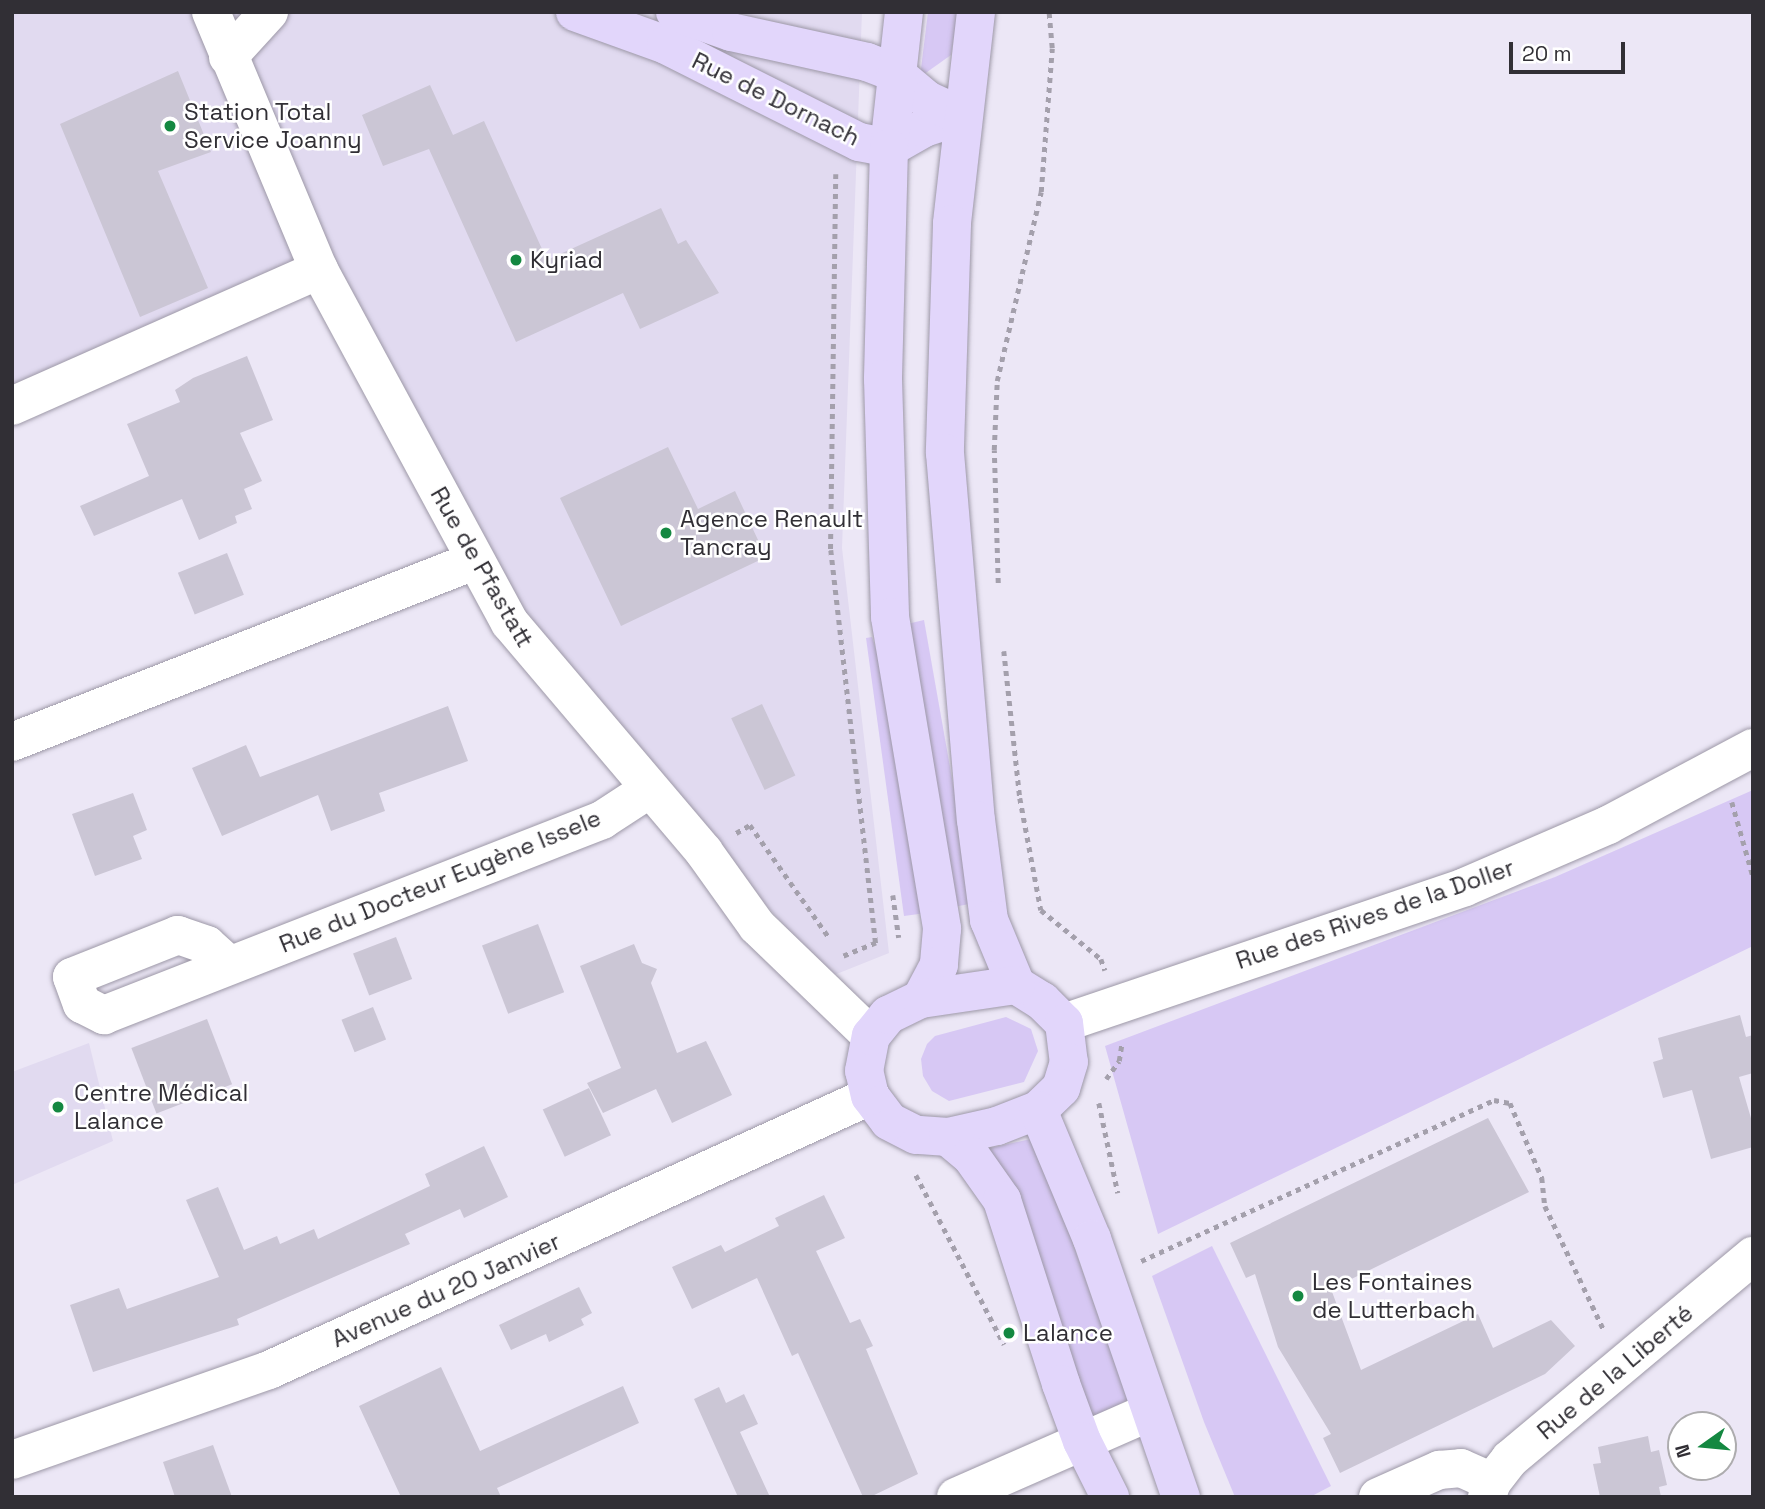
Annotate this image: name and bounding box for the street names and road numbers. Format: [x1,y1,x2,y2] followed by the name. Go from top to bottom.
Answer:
[687,46,865,152] street label: Rue de Dornach
[424,482,540,652] street label: Rue de Pfastatt
[275,803,605,959] street label: Rue du Docteur Eugène Issele
[1232,853,1518,975] street label: Rue des Rives de la Doller
[327,1227,565,1353] street label: Avenue du 20 Janvier
[1531,1298,1699,1446] street label: Rue de la Liberté

